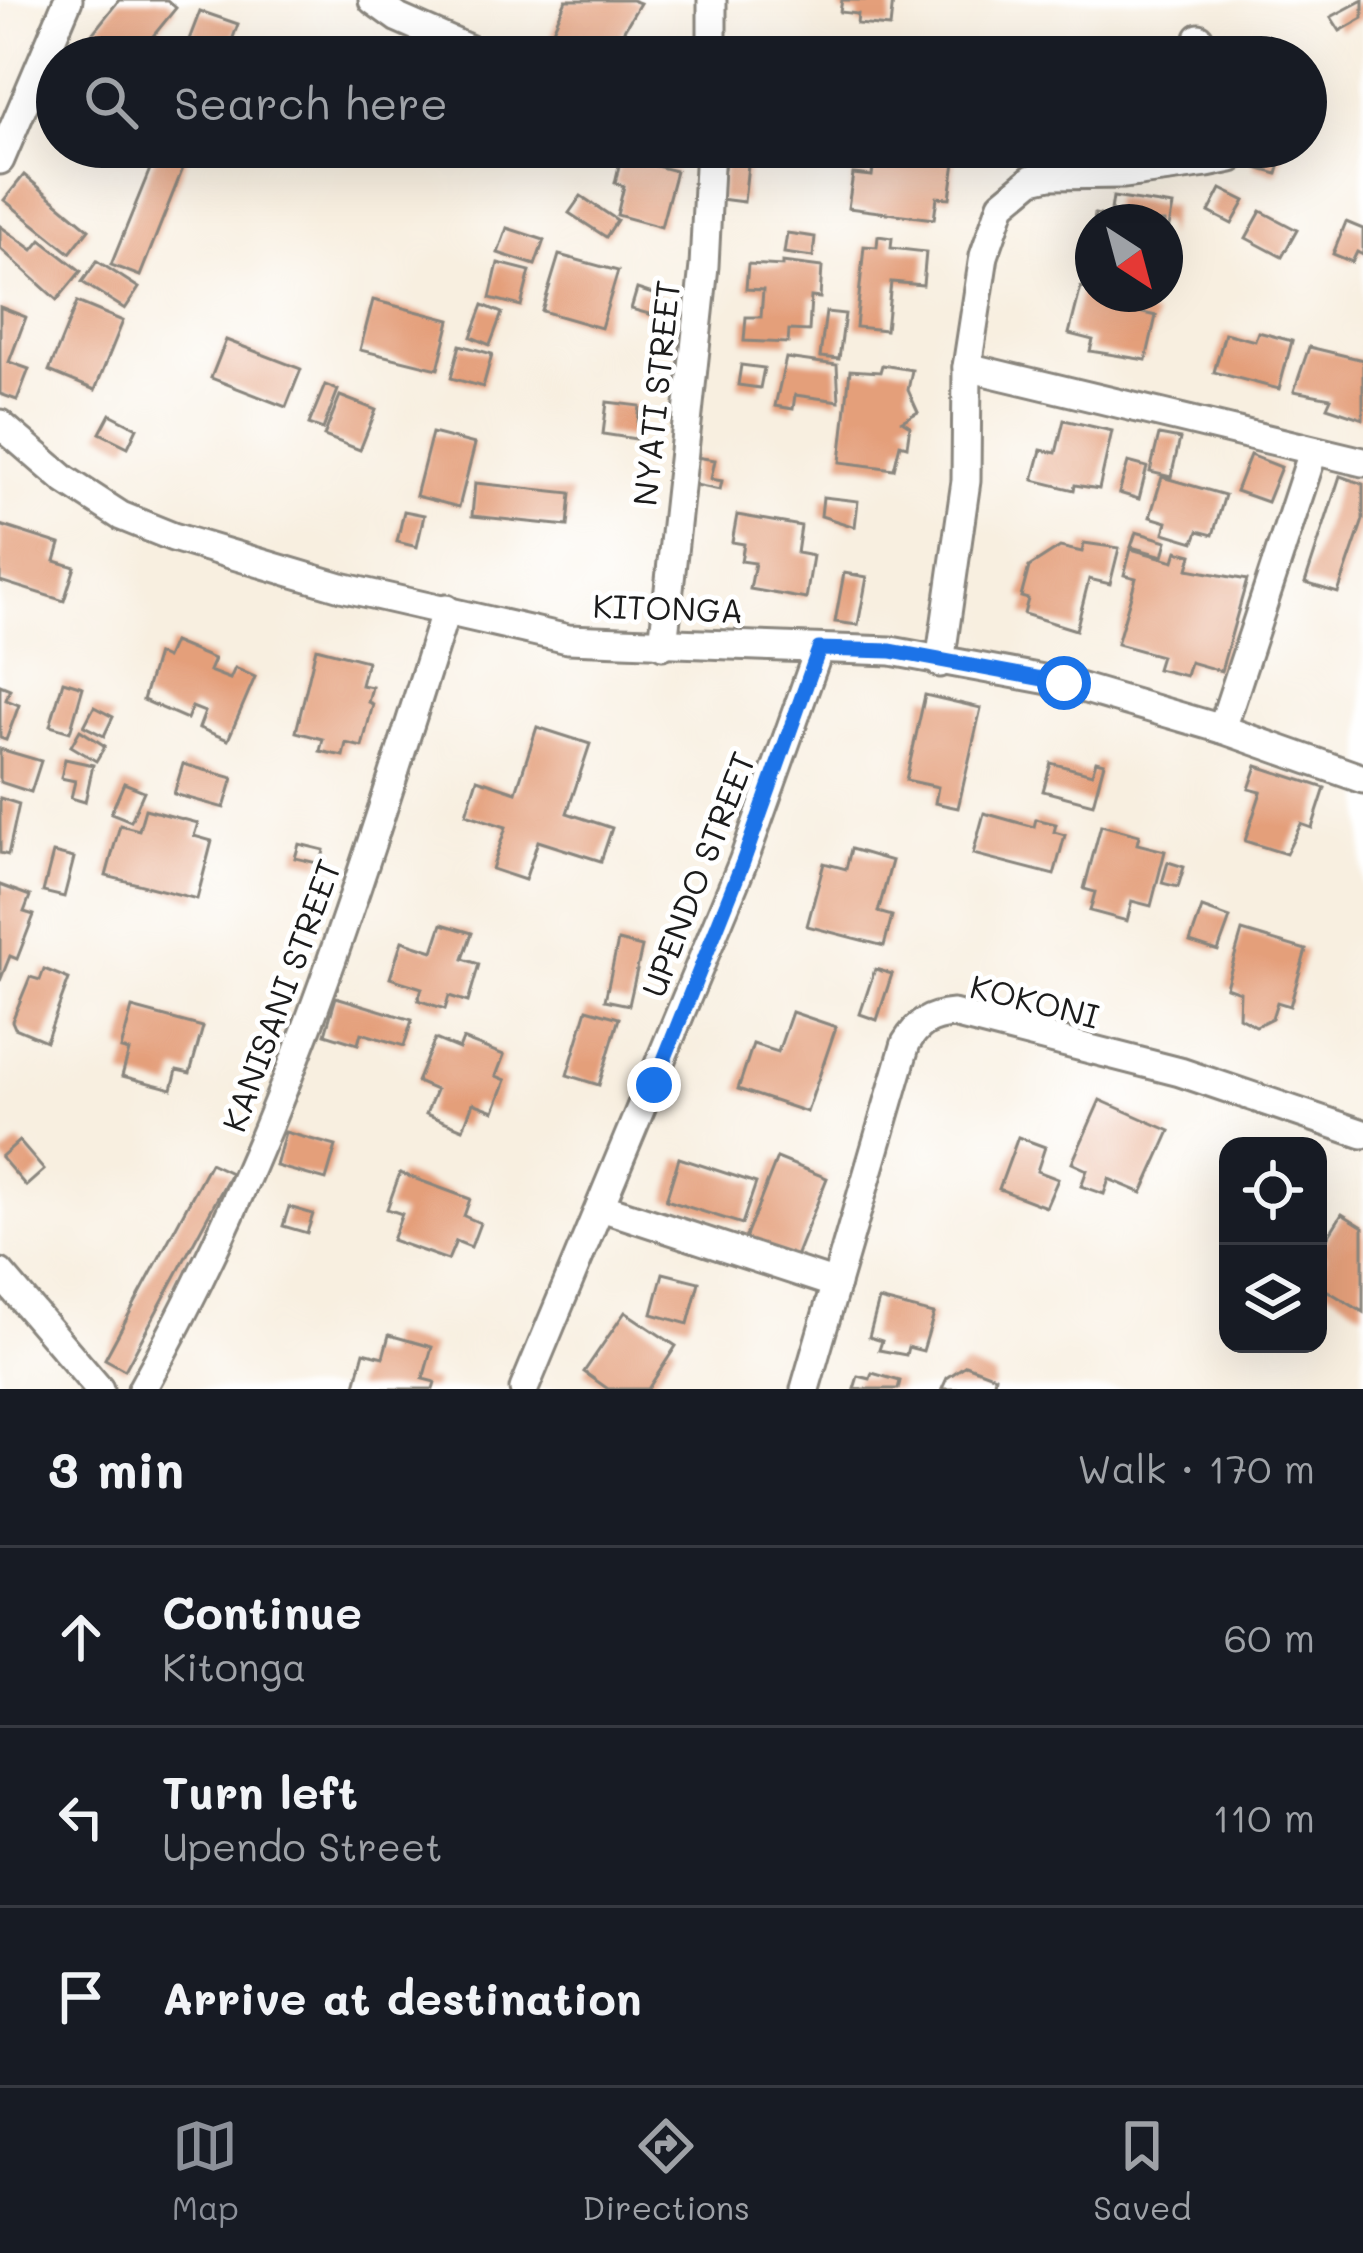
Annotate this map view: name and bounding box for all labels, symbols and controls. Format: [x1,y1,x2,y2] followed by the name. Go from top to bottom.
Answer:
[36,36,1327,168] search box
[78,69,144,135] icon: search
[174,73,448,131] text: Search here
[1075,204,1183,312] north arrow
[622,278,688,508] street label: NYATI STREET
[592,583,744,631] street label: KITONGA
[1037,656,1091,710] route start
[630,745,764,1003] street label: UPENDO STREET
[211,853,349,1137] street label: KANISANI STREET
[966,963,1104,1037] street label: KOKONI
[627,1058,681,1112] route end
[1219,1137,1327,1353] map controls
[1219,1137,1327,1245] button: locate
[1219,1245,1327,1353] button: layers
[48,1434,184,1501] text: 3 min
[1077,1442,1315,1493] text: Walk · 170 m
[162,1582,362,1640] text: Continue
[48,1604,114,1670] icon: ahead
[1224,1611,1315,1662] text: 60 m
[162,1640,306,1691] text: Kitonga
[162,1762,358,1820] text: Turn left
[48,1784,114,1850] icon: left
[1213,1791,1315,1842] text: 110 m
[162,1820,442,1871] text: Upendo Street
[48,1964,114,2030] icon: arrive
[162,1968,642,2026] text: Arrive at destination
[172,2113,239,2228] tab: Map
[582,2113,750,2228] tab: Directions
[1093,2113,1191,2228] tab: Saved

